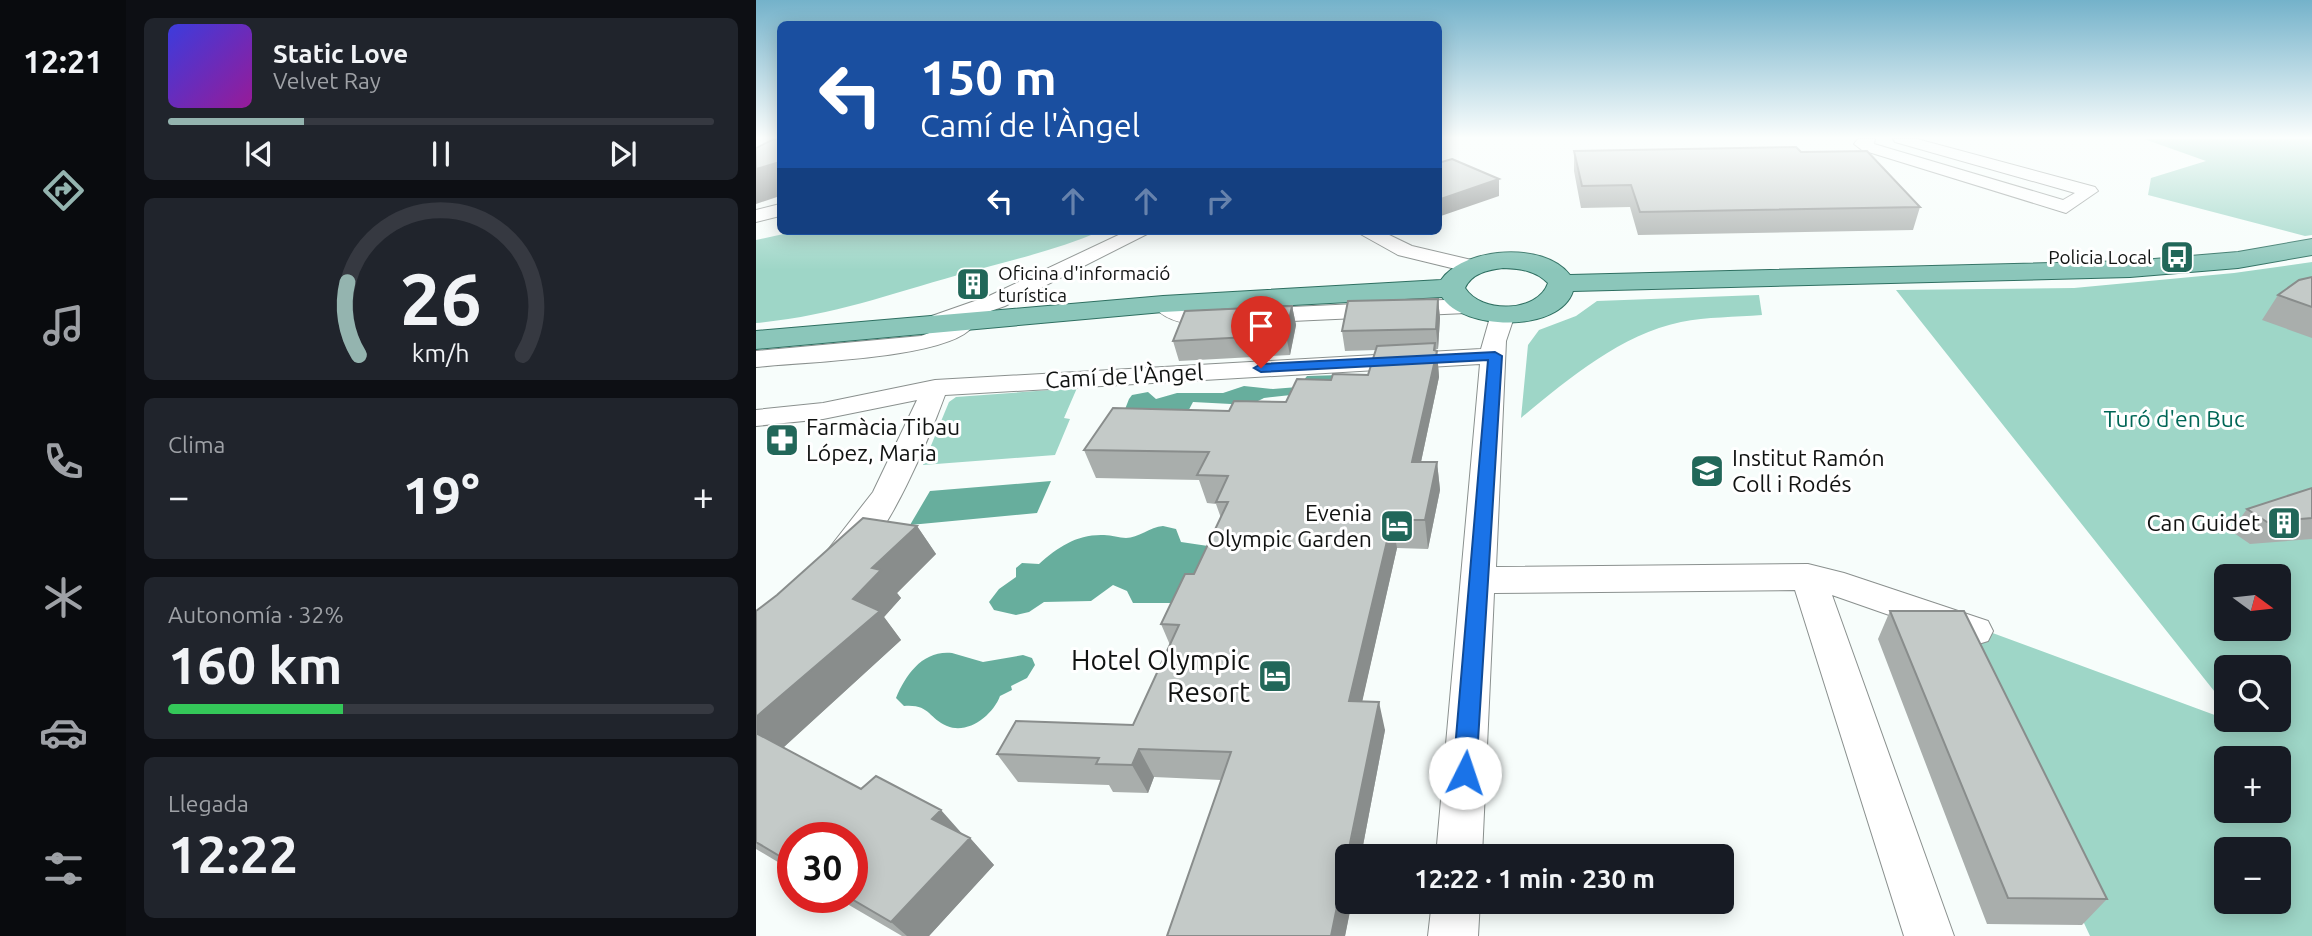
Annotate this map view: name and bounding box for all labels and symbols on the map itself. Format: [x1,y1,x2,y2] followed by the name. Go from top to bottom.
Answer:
[2158,238,2196,276] bus stop icon: Policia Local
[2048,246,2152,268] place label: Policia Local
[998,262,1170,306] place label: Oficina d'informació turística
[954,265,992,303] building icon: Oficina d'informació turística
[1231,296,1291,368] pin
[1044,358,1204,392] street label: Camí de l'Àngel
[2103,406,2245,431] park label: Turó d'en Buc
[806,414,960,465] place label: Farmàcia Tibau López, Maria
[763,421,801,459] pharmacy icon: Farmàcia Tibau López, Maria
[1732,445,1885,496] place label: Institut Ramón Coll i Rodés
[1688,452,1726,490] school or university icon: Institut Ramón Coll i Rodés
[1207,500,1372,551] place label: Evenia Olympic Garden
[2265,504,2303,542] building icon: Can Guidet
[1378,507,1416,545] hotel icon: Evenia Olympic Garden
[2146,510,2260,535] place label: Can Guidet
[2214,564,2291,640] north arrow
[1071,644,1250,707] place label: Hotel Olympic Resort
[1256,657,1294,695] hotel icon: Hotel Olympic Resort
[1428,736,1502,810] position arrow
[777,822,868,913] speed limit sign: 30

